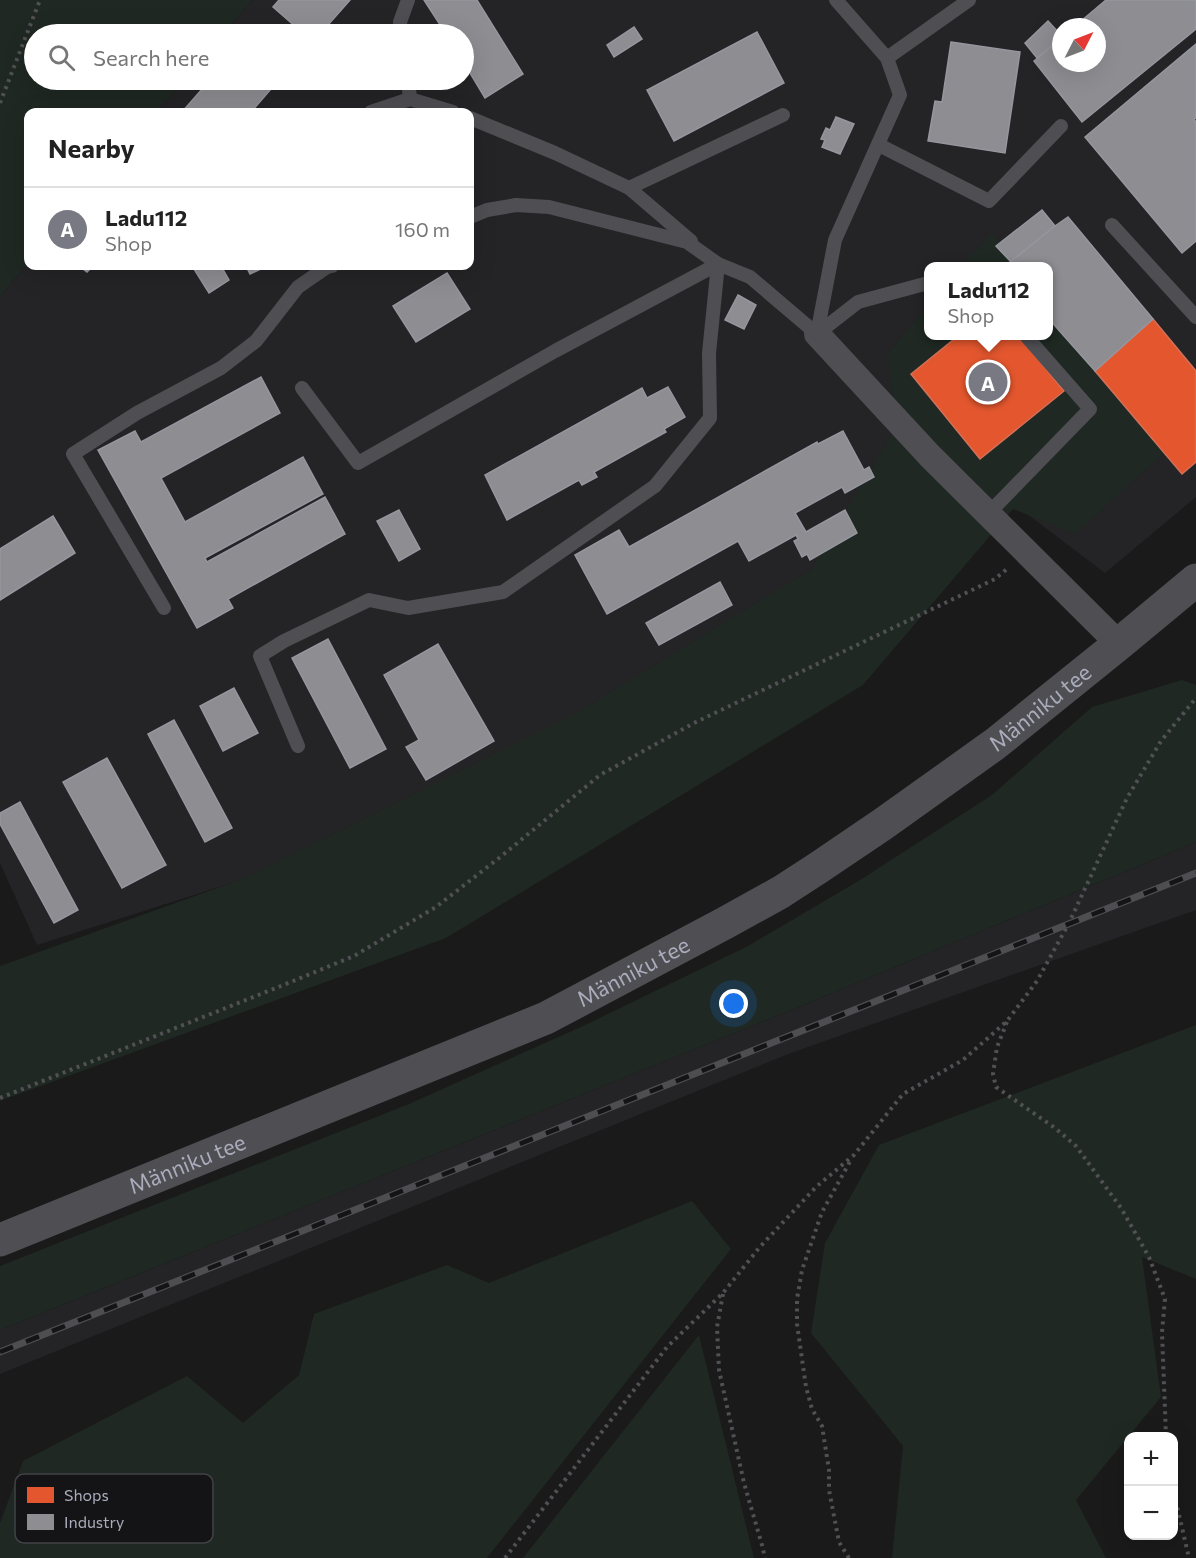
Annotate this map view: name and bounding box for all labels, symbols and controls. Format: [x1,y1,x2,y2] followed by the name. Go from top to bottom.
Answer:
[1052,18,1106,72] north arrow
[24,24,474,90] search box
[45,41,78,74] icon: search
[93,44,209,71] text: Search here
[48,132,135,163] text: Nearby
[105,204,187,231] text: Ladu112
[60,217,75,241] text: A
[395,217,450,241] text: 160 m
[105,231,152,255] text: Shop
[924,262,1053,340] popup
[947,276,1030,303] text: Ladu112
[947,303,994,327] text: Shop
[968,360,1008,404] pin: A
[983,658,1096,757] street label: Männiku tee
[572,930,694,1012] street label: Männiku tee
[719,989,748,1018] your location
[125,1128,249,1199] street label: Männiku tee
[1124,1432,1178,1540] map controls
[1124,1432,1178,1486] button: +
[15,1474,213,1543] legend
[64,1485,109,1504] text: Shops
[1124,1486,1178,1540] button: −
[64,1512,124,1531] text: Industry

